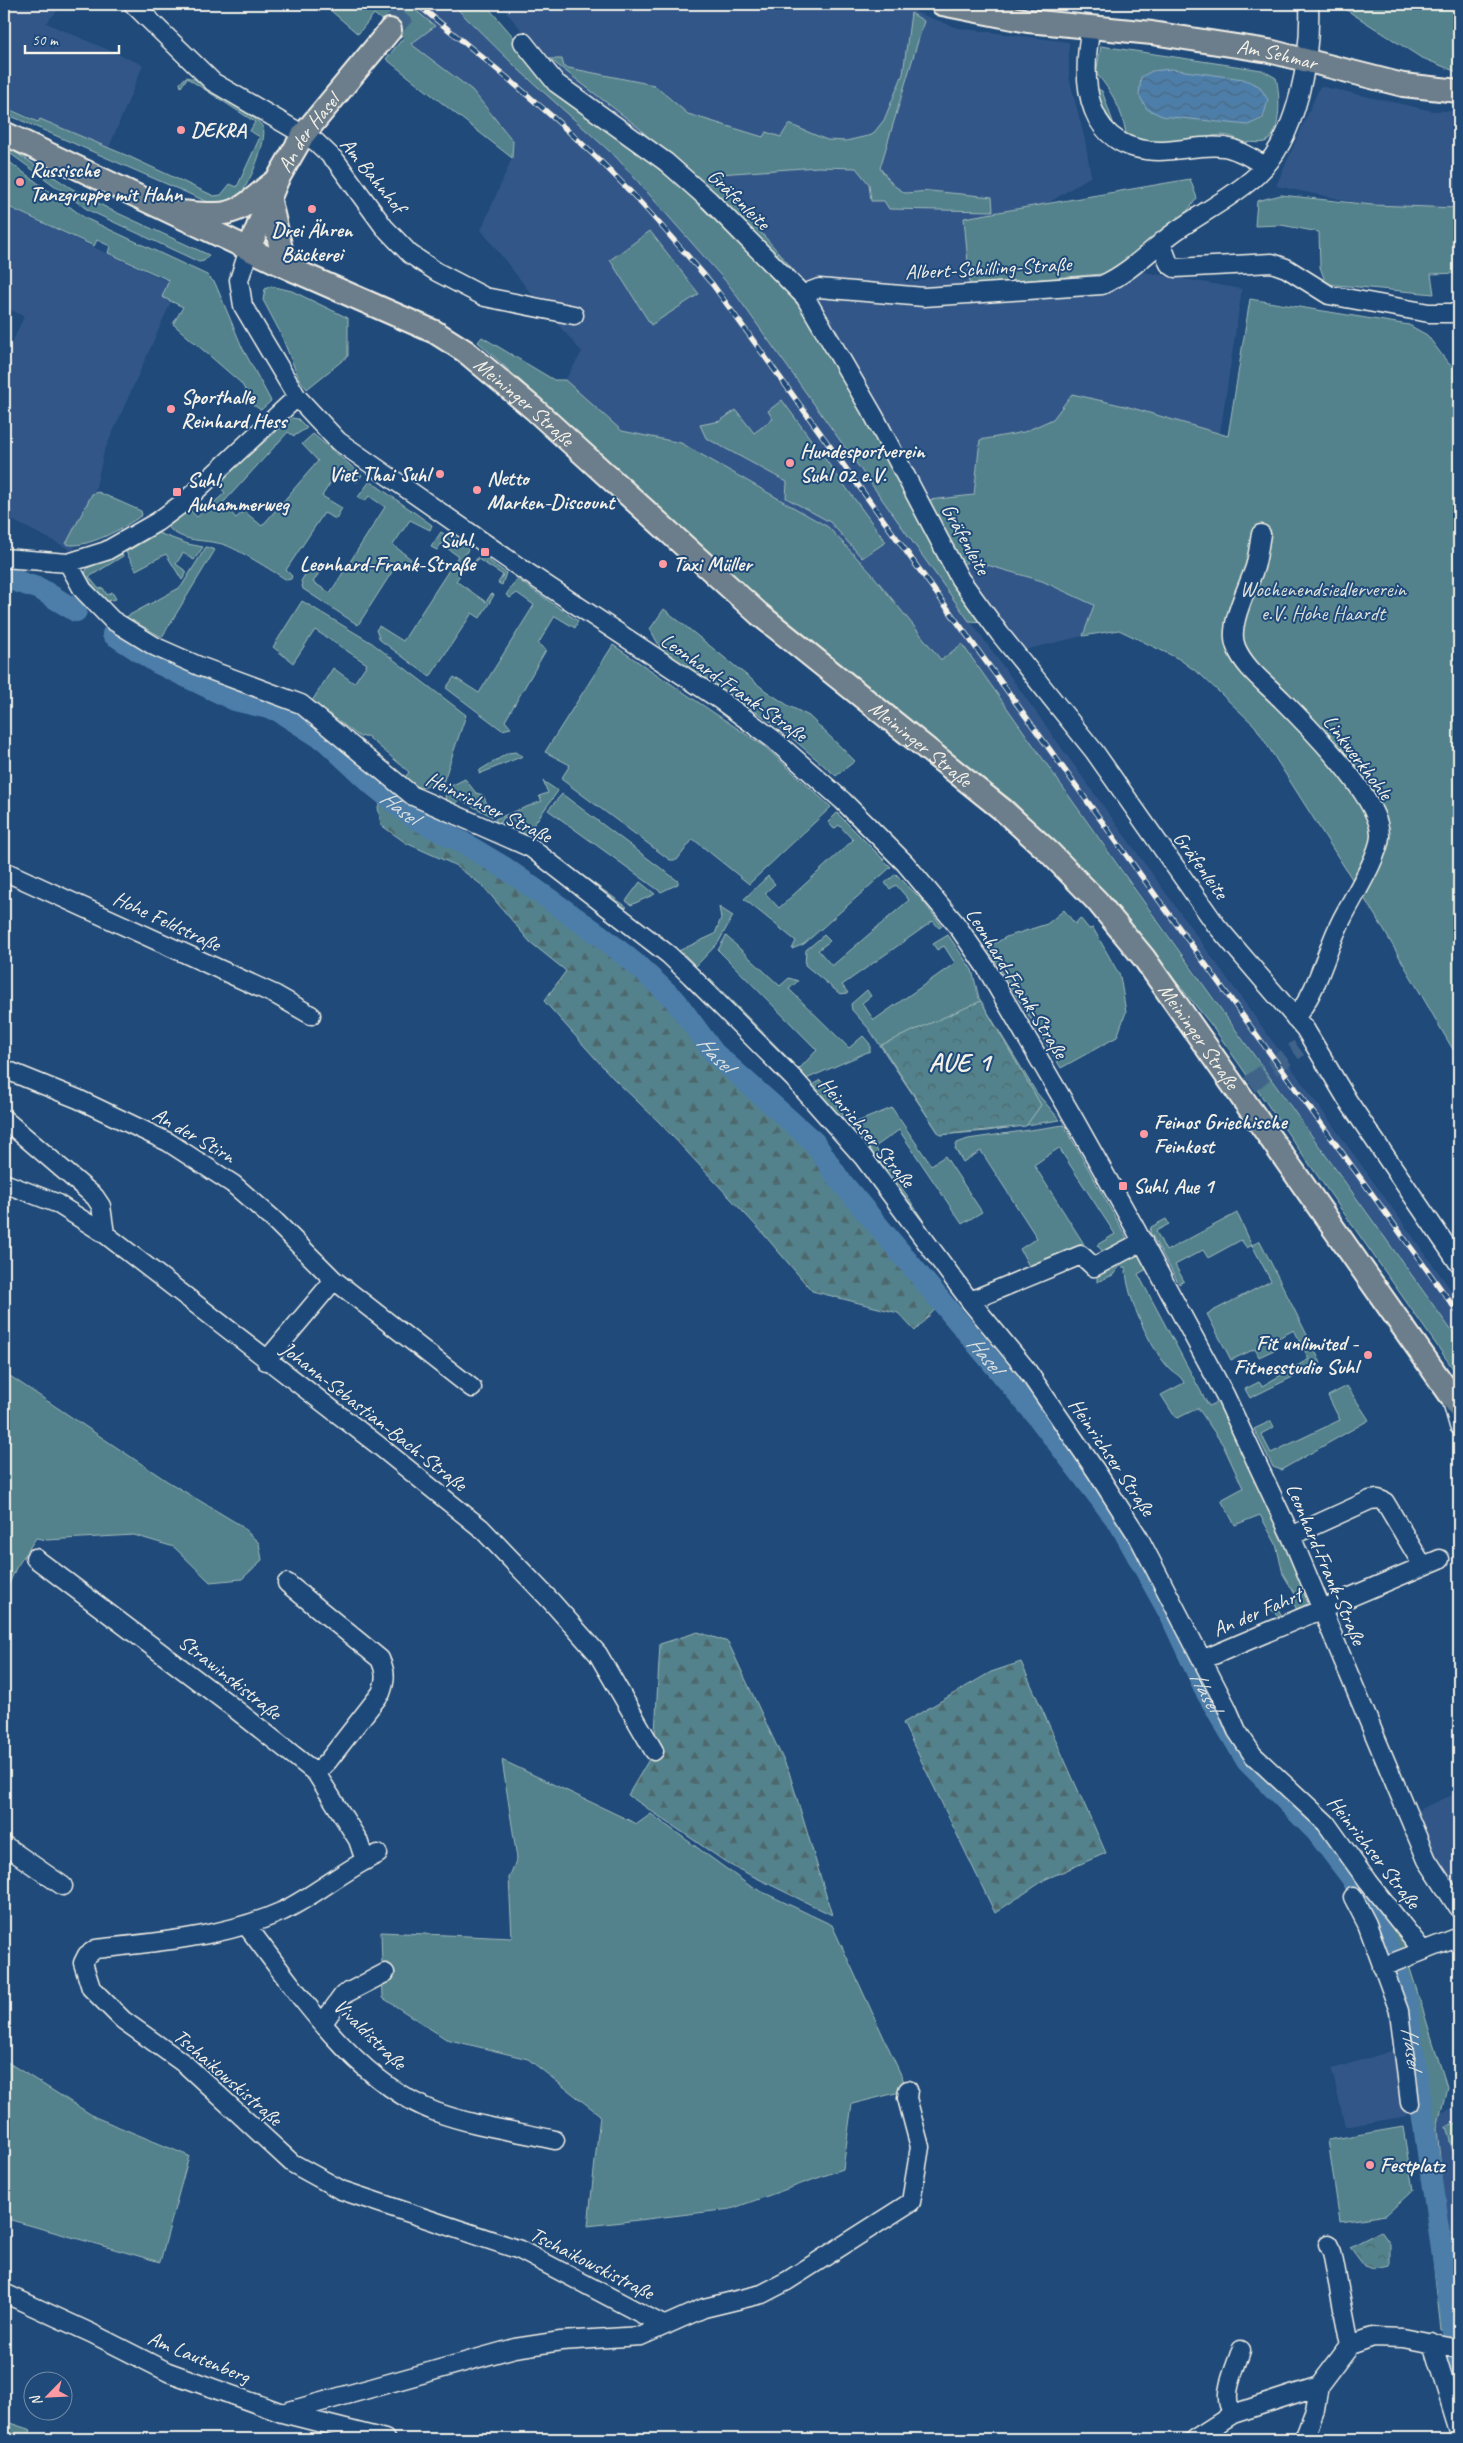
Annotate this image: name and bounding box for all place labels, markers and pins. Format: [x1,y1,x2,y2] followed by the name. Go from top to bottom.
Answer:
[191,117,247,143] place label: DEKRA
[175,124,187,136] marker: DEKRA
[30,157,184,207] place label: Russische Tanzgruppe mit Hahn
[14,176,26,188] marker: Russische Tanzgruppe mit Hahn
[306,203,318,215] marker: Drei Ähren Bäckerei
[272,217,354,267] place label: Drei Ähren Bäckerei
[181,384,289,434] place label: Sporthalle Reinhard Hess
[165,403,177,415] marker: Sporthalle Reinhard Hess
[800,438,926,488] place label: Hundesportverein Suhl 02 e.V.
[784,457,796,469] marker: Hundesportverein Suhl 02 e.V.
[328,461,434,487] place label: Viet Thai Suhl
[487,465,616,515] place label: Netto Marken-Discount
[187,467,291,517] place label: Suhl, Auhammerweg
[434,468,446,480] marker: Viet Thai Suhl
[471,484,483,496] marker: Netto Marken-Discount
[171,486,183,498] marker: Suhl, Auhammerweg
[300,527,477,577] place label: Suhl, Leonhard-Frank-Straße
[479,546,491,558] marker: Suhl, Leonhard-Frank-Straße
[673,551,754,577] place label: Taxi Müller
[657,558,669,570] marker: Taxi Müller
[1154,1109,1289,1159] place label: Feinos Griechische Feinkost
[1138,1128,1150,1140] marker: Feinos Griechische Feinkost
[1133,1173,1216,1199] place label: Suhl, Aue 1
[1117,1180,1129,1192] marker: Suhl, Aue 1
[1234,1330,1362,1380] place label: Fit unlimited - Fitnesstudio Suhl
[1362,1349,1374,1361] marker: Fit unlimited - Fitnesstudio Suhl
[1380,2152,1446,2178] place label: Festplatz
[1364,2159,1376,2171] marker: Festplatz

